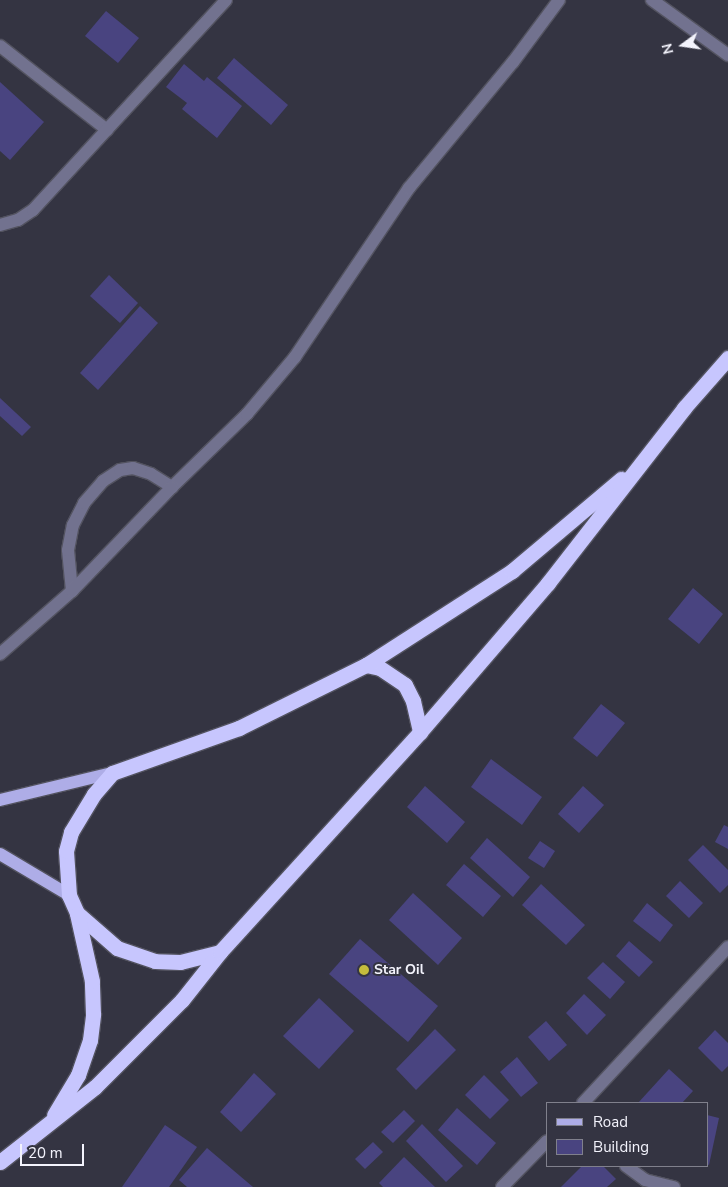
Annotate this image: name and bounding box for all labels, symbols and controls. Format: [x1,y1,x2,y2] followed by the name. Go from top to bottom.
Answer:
[658,20,708,70] north arrow
[657,41,678,56] text: N
[374,962,424,978] place label: Star Oil
[358,964,370,976] marker: Star Oil
[546,1102,708,1167] legend
[593,1112,628,1132] text: Road
[22,1134,86,1166] scale bar
[593,1137,649,1157] text: Building
[28,1143,63,1163] text: 20 m

